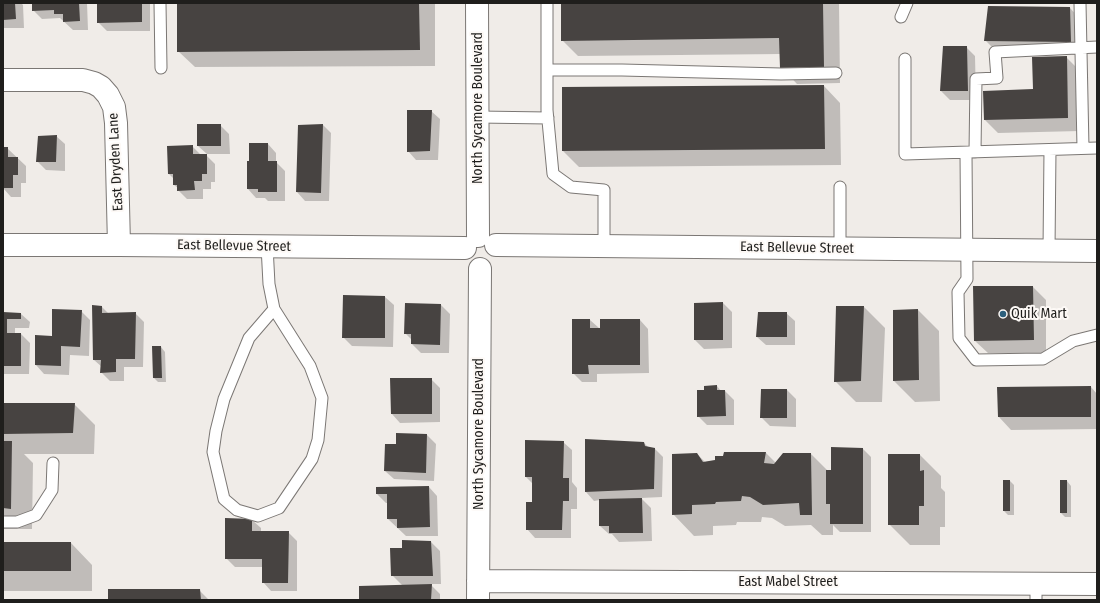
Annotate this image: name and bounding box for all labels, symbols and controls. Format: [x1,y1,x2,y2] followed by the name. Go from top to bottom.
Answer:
[470,32,486,184] street label: North Sycamore Boulevard
[105,112,127,212] street label: East Dryden Lane
[177,237,291,255] street label: East Bellevue Street
[740,239,854,257] street label: East Bellevue Street
[1011,306,1067,322] place label: Quik Mart
[998,309,1008,319] marker: Quik Mart
[471,358,487,510] street label: North Sycamore Boulevard
[738,574,838,590] street label: East Mabel Street

